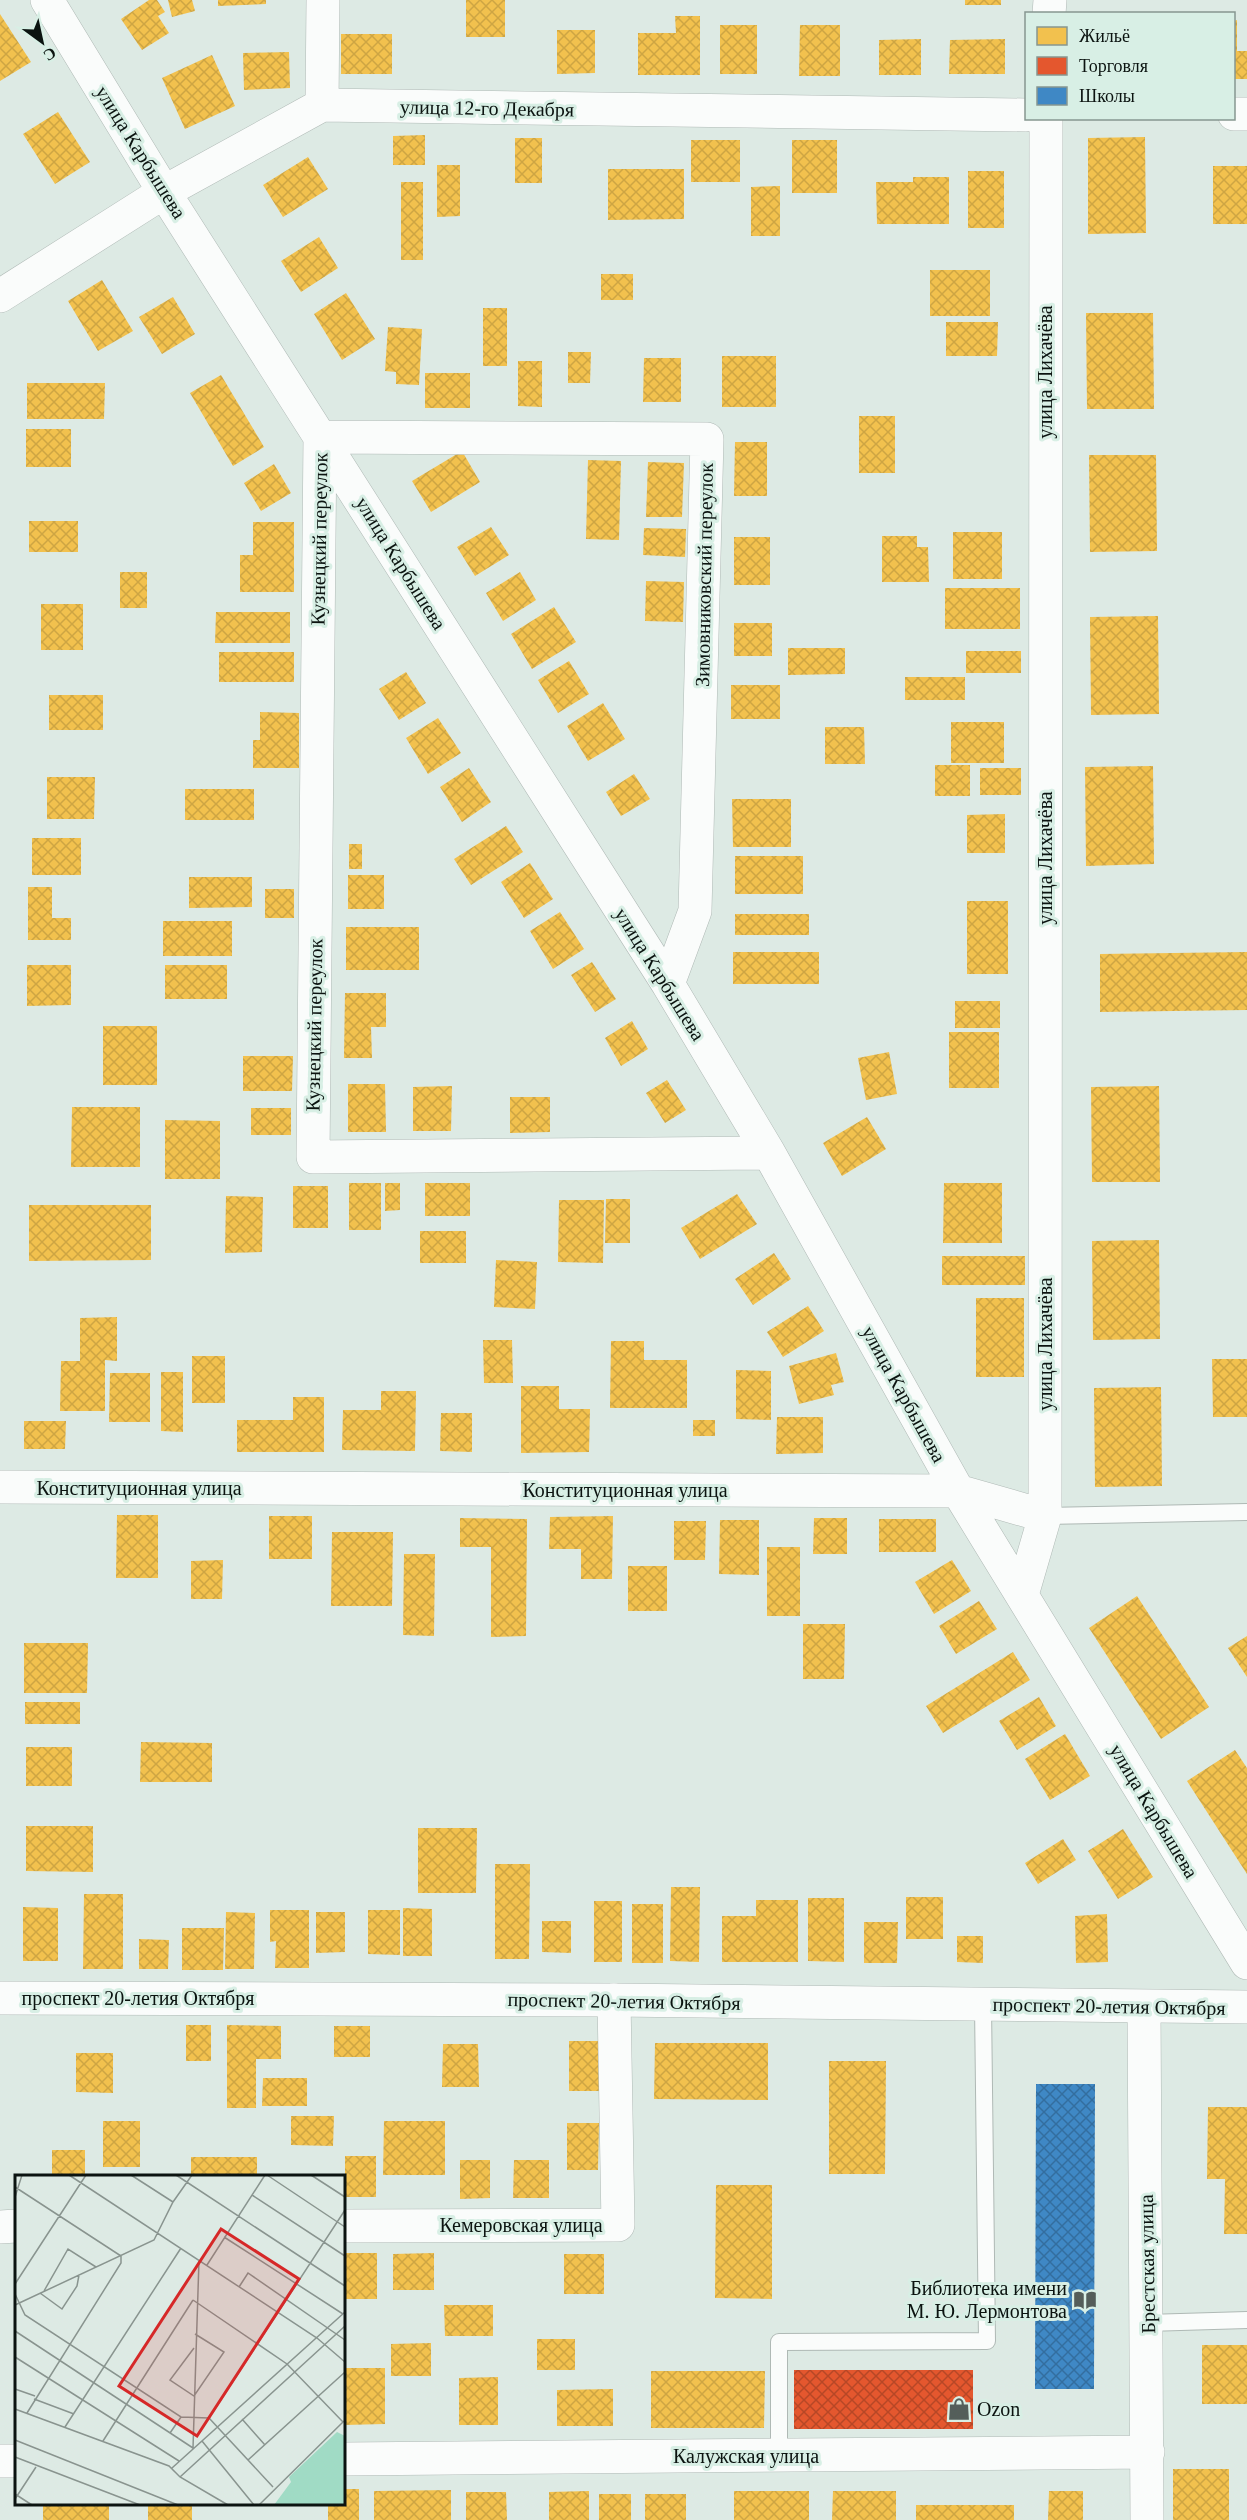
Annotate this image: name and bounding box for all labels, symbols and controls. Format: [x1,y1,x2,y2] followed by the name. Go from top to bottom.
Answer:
[12,12,72,72] north arrow
[1025,12,1235,120] legend
[1079,26,1130,46] text: Жильё
[40,44,59,64] text: С
[1079,56,1148,76] text: Торговля
[90,82,191,223] street label: улица Карбышева
[1079,86,1135,106] text: Школы
[400,95,574,122] street label: улица 12-го Декабря
[1034,305,1057,439] street label: улица Лихачёва
[306,452,333,626] street label: Кузнецкий переулок
[691,463,718,687] street label: Зимовниковский переулок
[350,493,451,634] street label: улица Карбышева
[1034,791,1057,925] street label: улица Лихачёва
[609,904,710,1045] street label: улица Карбышева
[301,938,328,1112] street label: Кузнецкий переулок
[1034,1277,1057,1411] street label: улица Лихачёва
[857,1322,951,1467] street label: улица Карбышева
[36,1477,242,1500] street label: Конституционная улица
[522,1479,728,1502] street label: Конституционная улица
[1104,1740,1203,1883] street label: улица Карбышева
[22,1987,254,2010] street label: проспект 20-летия Октября
[507,1988,741,2015] street label: проспект 20-летия Октября
[992,1993,1226,2020] street label: проспект 20-летия Октября
[15,2175,345,2505] inset map
[1135,2194,1160,2334] street label: Брестская улица
[439,2214,603,2237] street label: Кемеровская улица
[907,2277,1067,2323] place label: Библиотека имени М. Ю. Лермонтова
[1072,2287,1098,2313] library icon: Библиотека имени М. Ю. Лермонтова
[946,2396,972,2422] shop icon: Ozon
[977,2398,1020,2420] place label: Ozon
[673,2445,819,2468] street label: Калужская улица

